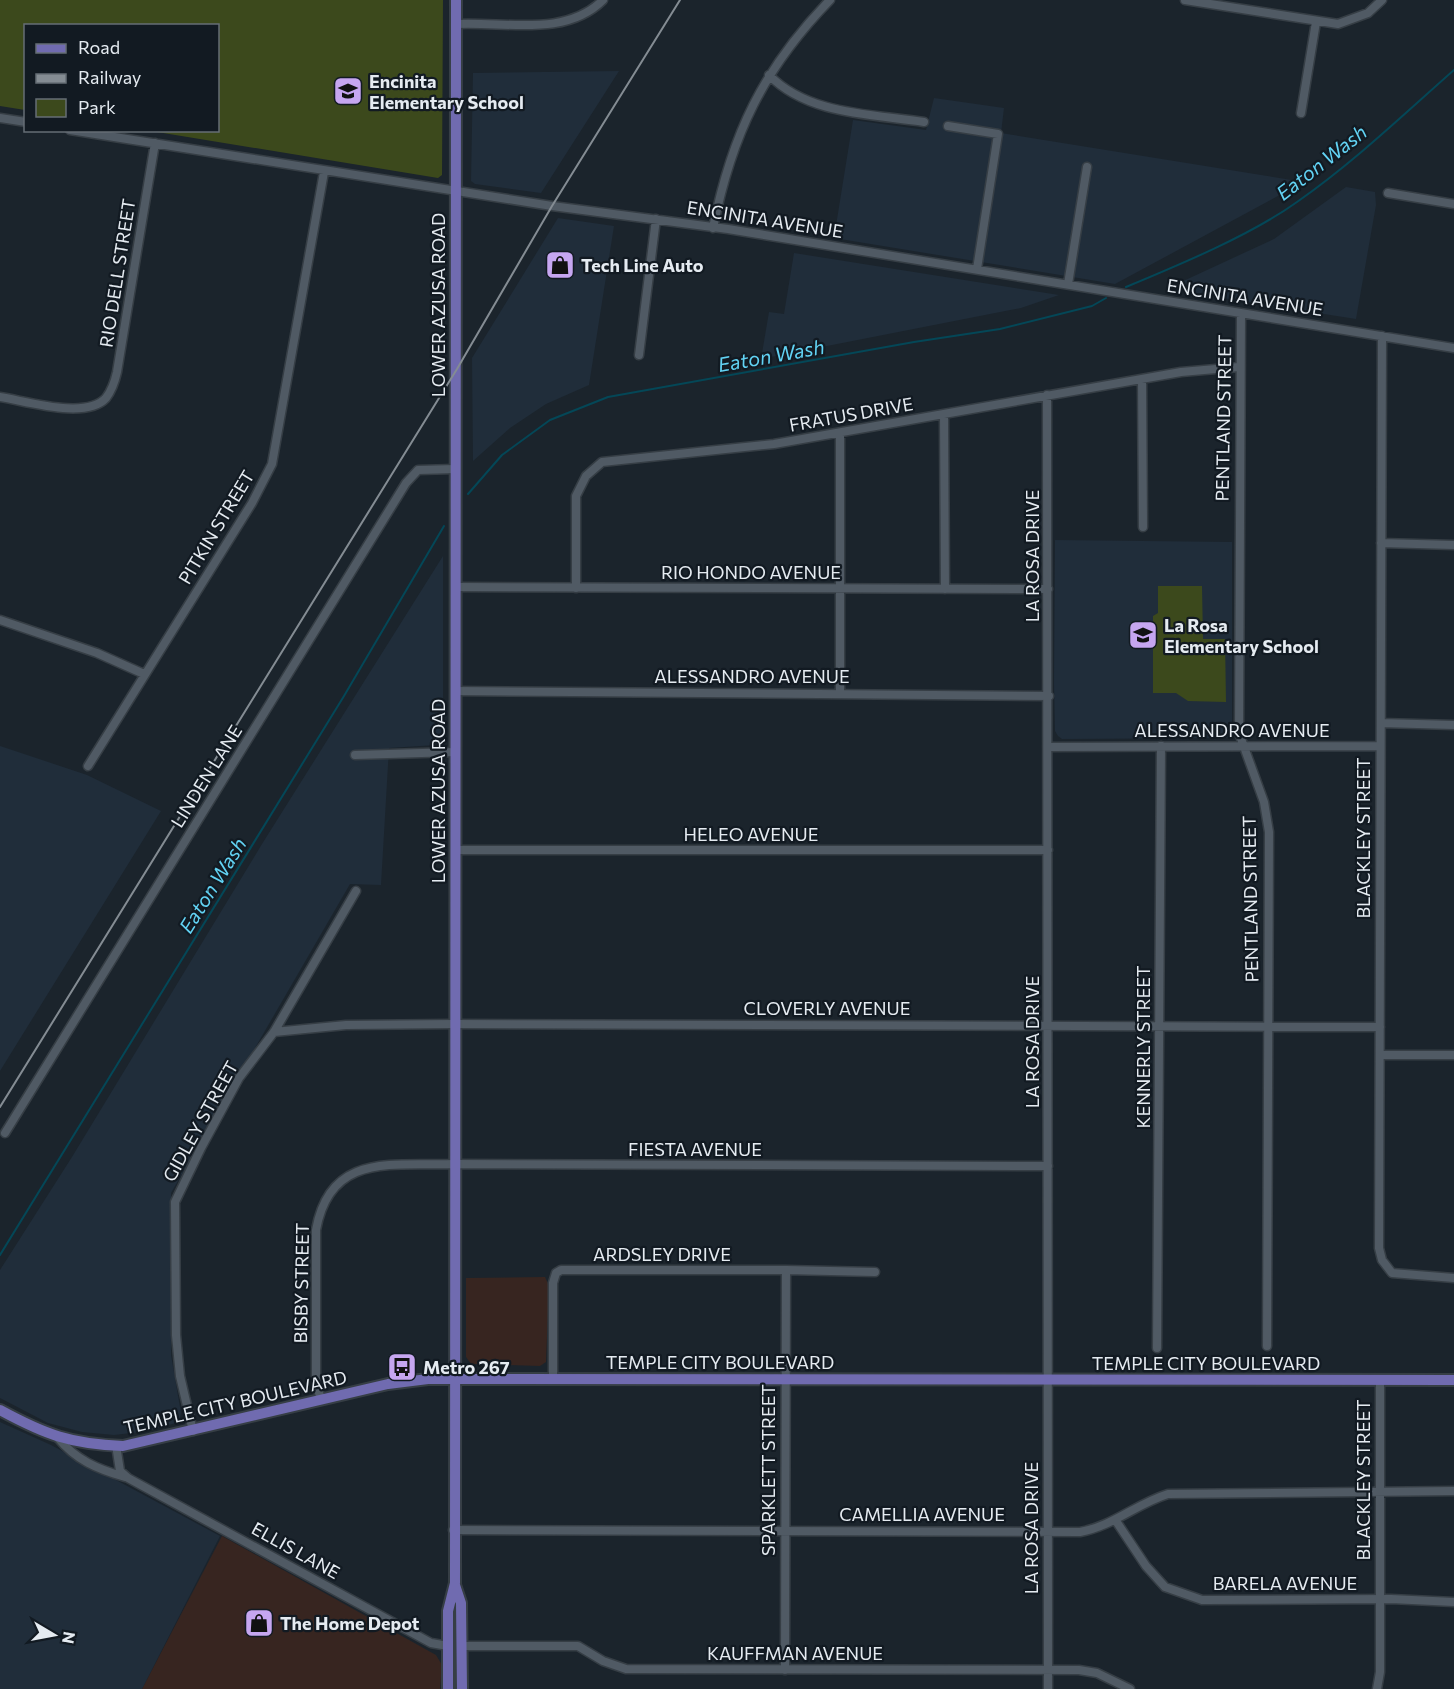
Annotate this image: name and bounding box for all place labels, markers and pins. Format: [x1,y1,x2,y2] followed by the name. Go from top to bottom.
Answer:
[369,70,524,113] place label: Encinita Elementary School
[332,75,364,107] school or university icon: Encinita Elementary School
[544,249,576,281] shop icon: Tech Line Auto
[581,254,704,276] place label: Tech Line Auto
[1164,614,1319,657] place label: La Rosa Elementary School
[1127,619,1159,651] school or university icon: La Rosa Elementary School
[386,1351,418,1383] bus stop icon: Metro 267
[423,1356,510,1378] place label: Metro 267
[243,1607,275,1639] shop icon: The Home Depot
[280,1612,420,1634] place label: The Home Depot

